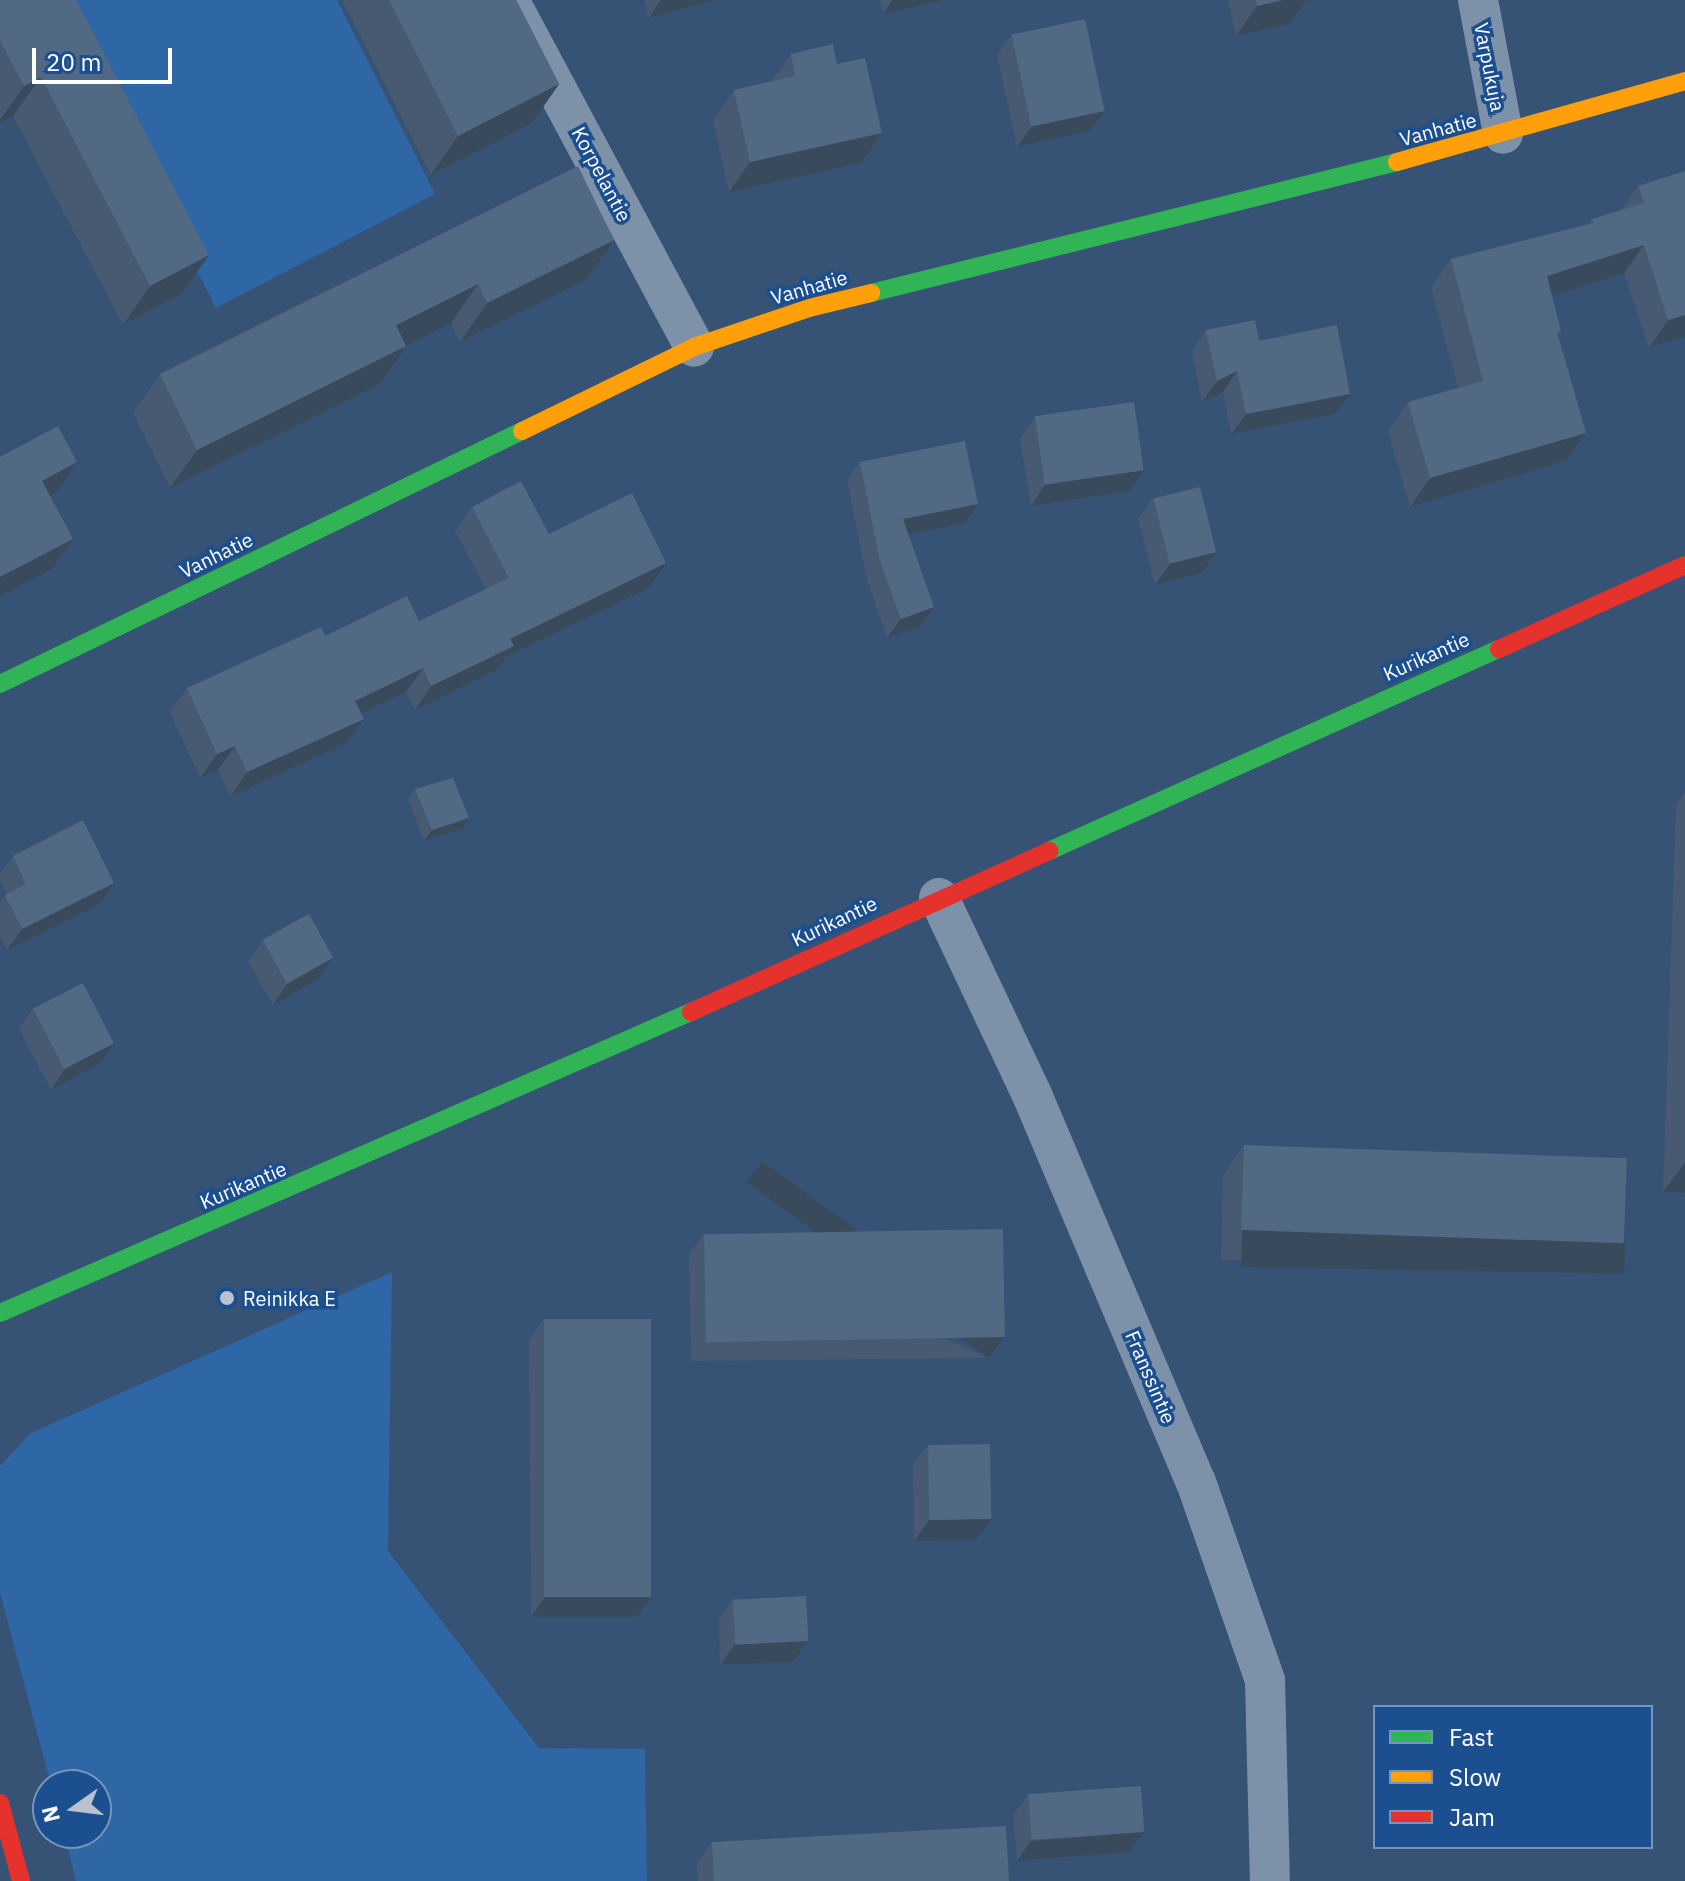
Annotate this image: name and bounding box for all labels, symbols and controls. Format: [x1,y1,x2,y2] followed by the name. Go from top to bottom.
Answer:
[1470,21,1510,113] street label: Varpukuja
[36,32,176,82] scale bar
[46,46,101,78] text: 20 m
[1397,107,1479,151] street label: Vanhatie
[567,123,637,225] street label: Korpelantie
[768,265,850,309] street label: Vanhatie
[175,527,257,583] street label: Vanhatie
[1379,626,1473,686] street label: Kurikantie
[787,891,881,951] street label: Kurikantie
[196,1156,290,1214] street label: Kurikantie
[243,1286,336,1310] place label: Reinikka E
[218,1289,236,1307] marker: Reinikka E
[1121,1327,1181,1427] street label: Franssintie
[1373,1705,1653,1849] legend
[1449,1721,1494,1753] text: Fast
[1449,1761,1501,1793] text: Slow
[32,1769,112,1849] north arrow
[1449,1801,1495,1833] text: Jam
[34,1803,66,1826] text: N

